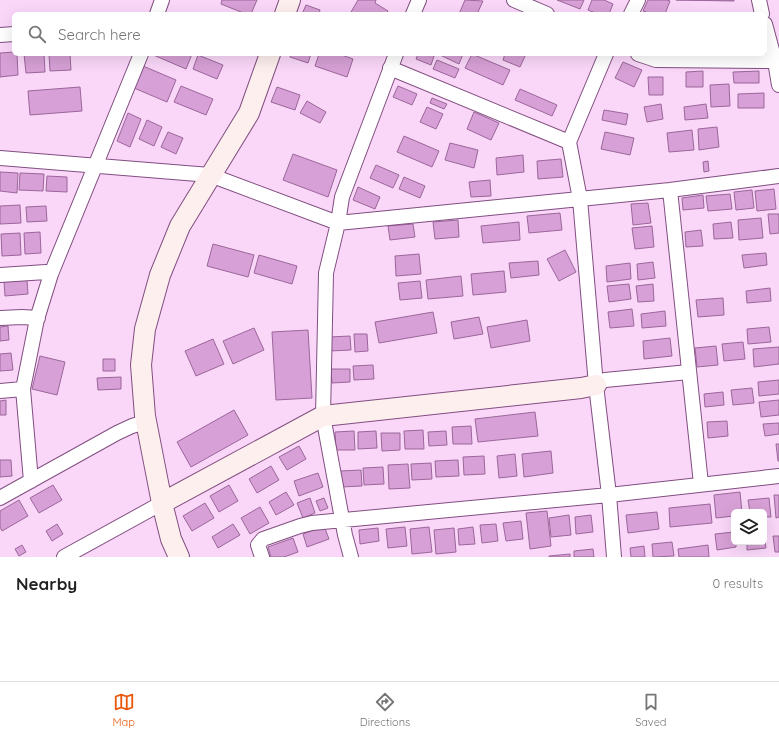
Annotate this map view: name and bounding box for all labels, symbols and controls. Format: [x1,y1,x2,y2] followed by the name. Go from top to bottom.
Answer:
[12,12,767,56] search box
[26,23,48,45] icon: search
[58,25,141,44] text: Search here
[731,509,767,545] map controls
[731,509,767,545] button: layers
[16,573,77,594] text: Nearby
[712,575,763,591] text: 0 results
[112,691,135,729] tab: Map
[360,691,410,729] tab: Directions
[635,691,667,729] tab: Saved

